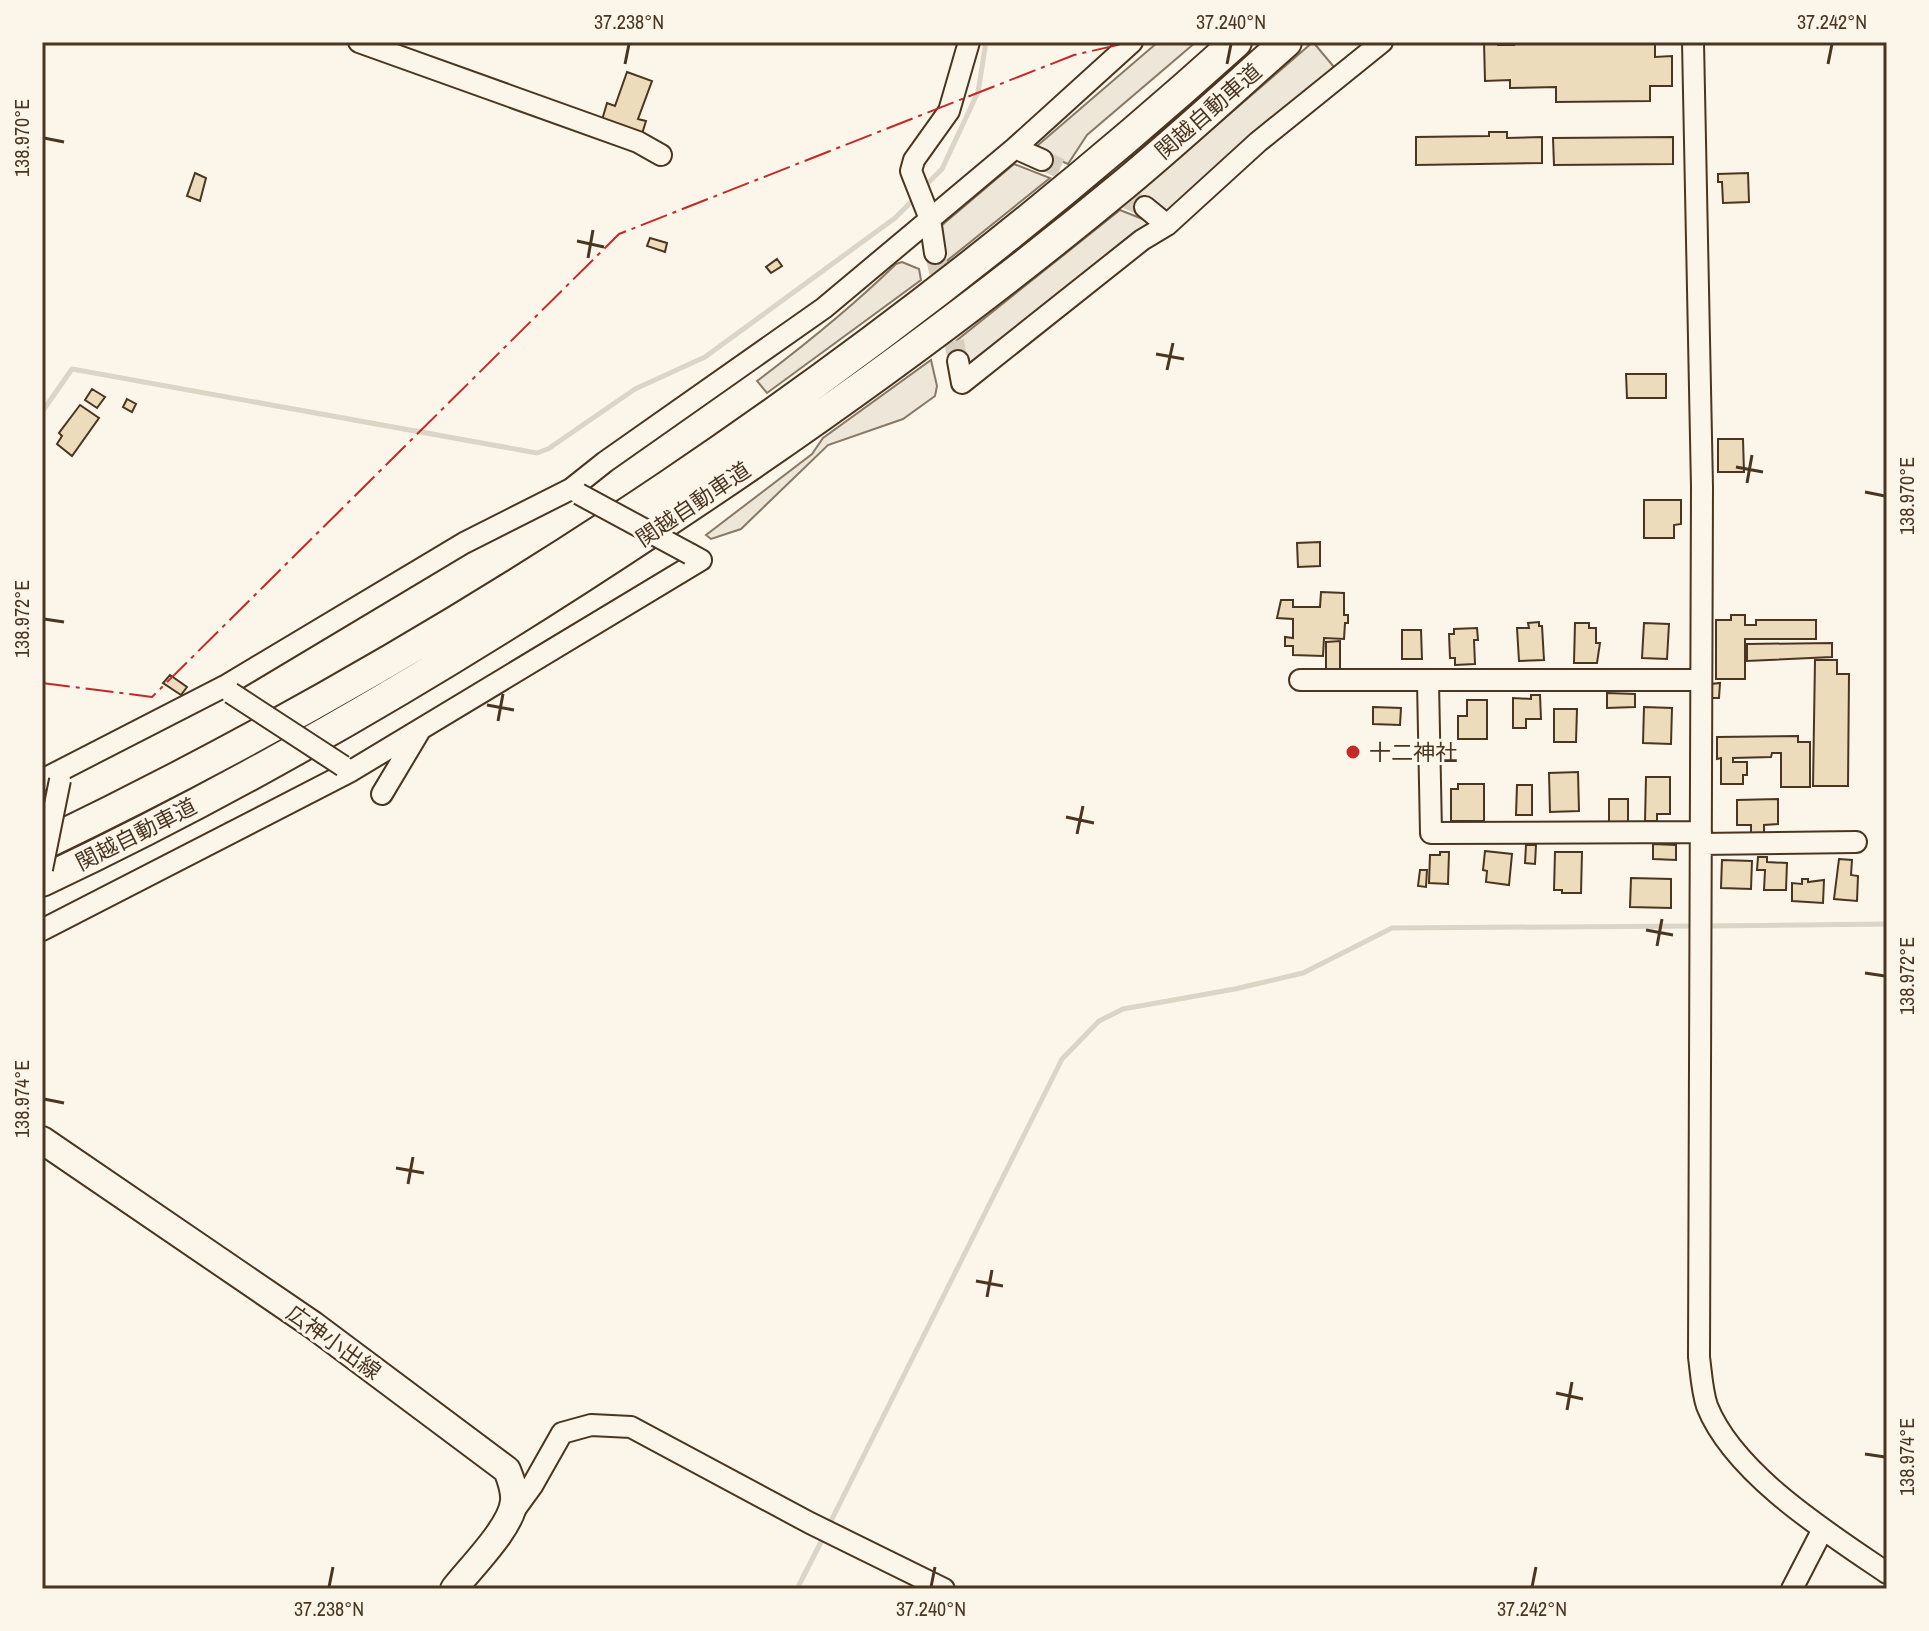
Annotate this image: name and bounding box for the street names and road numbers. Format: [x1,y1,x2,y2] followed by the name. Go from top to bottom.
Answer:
[1148,56,1268,166] street label: 関越自動車道
[630,455,756,553] street label: 関越自動車道
[70,791,202,877] street label: 関越自動車道
[281,1298,387,1386] street label: 広神小出線

